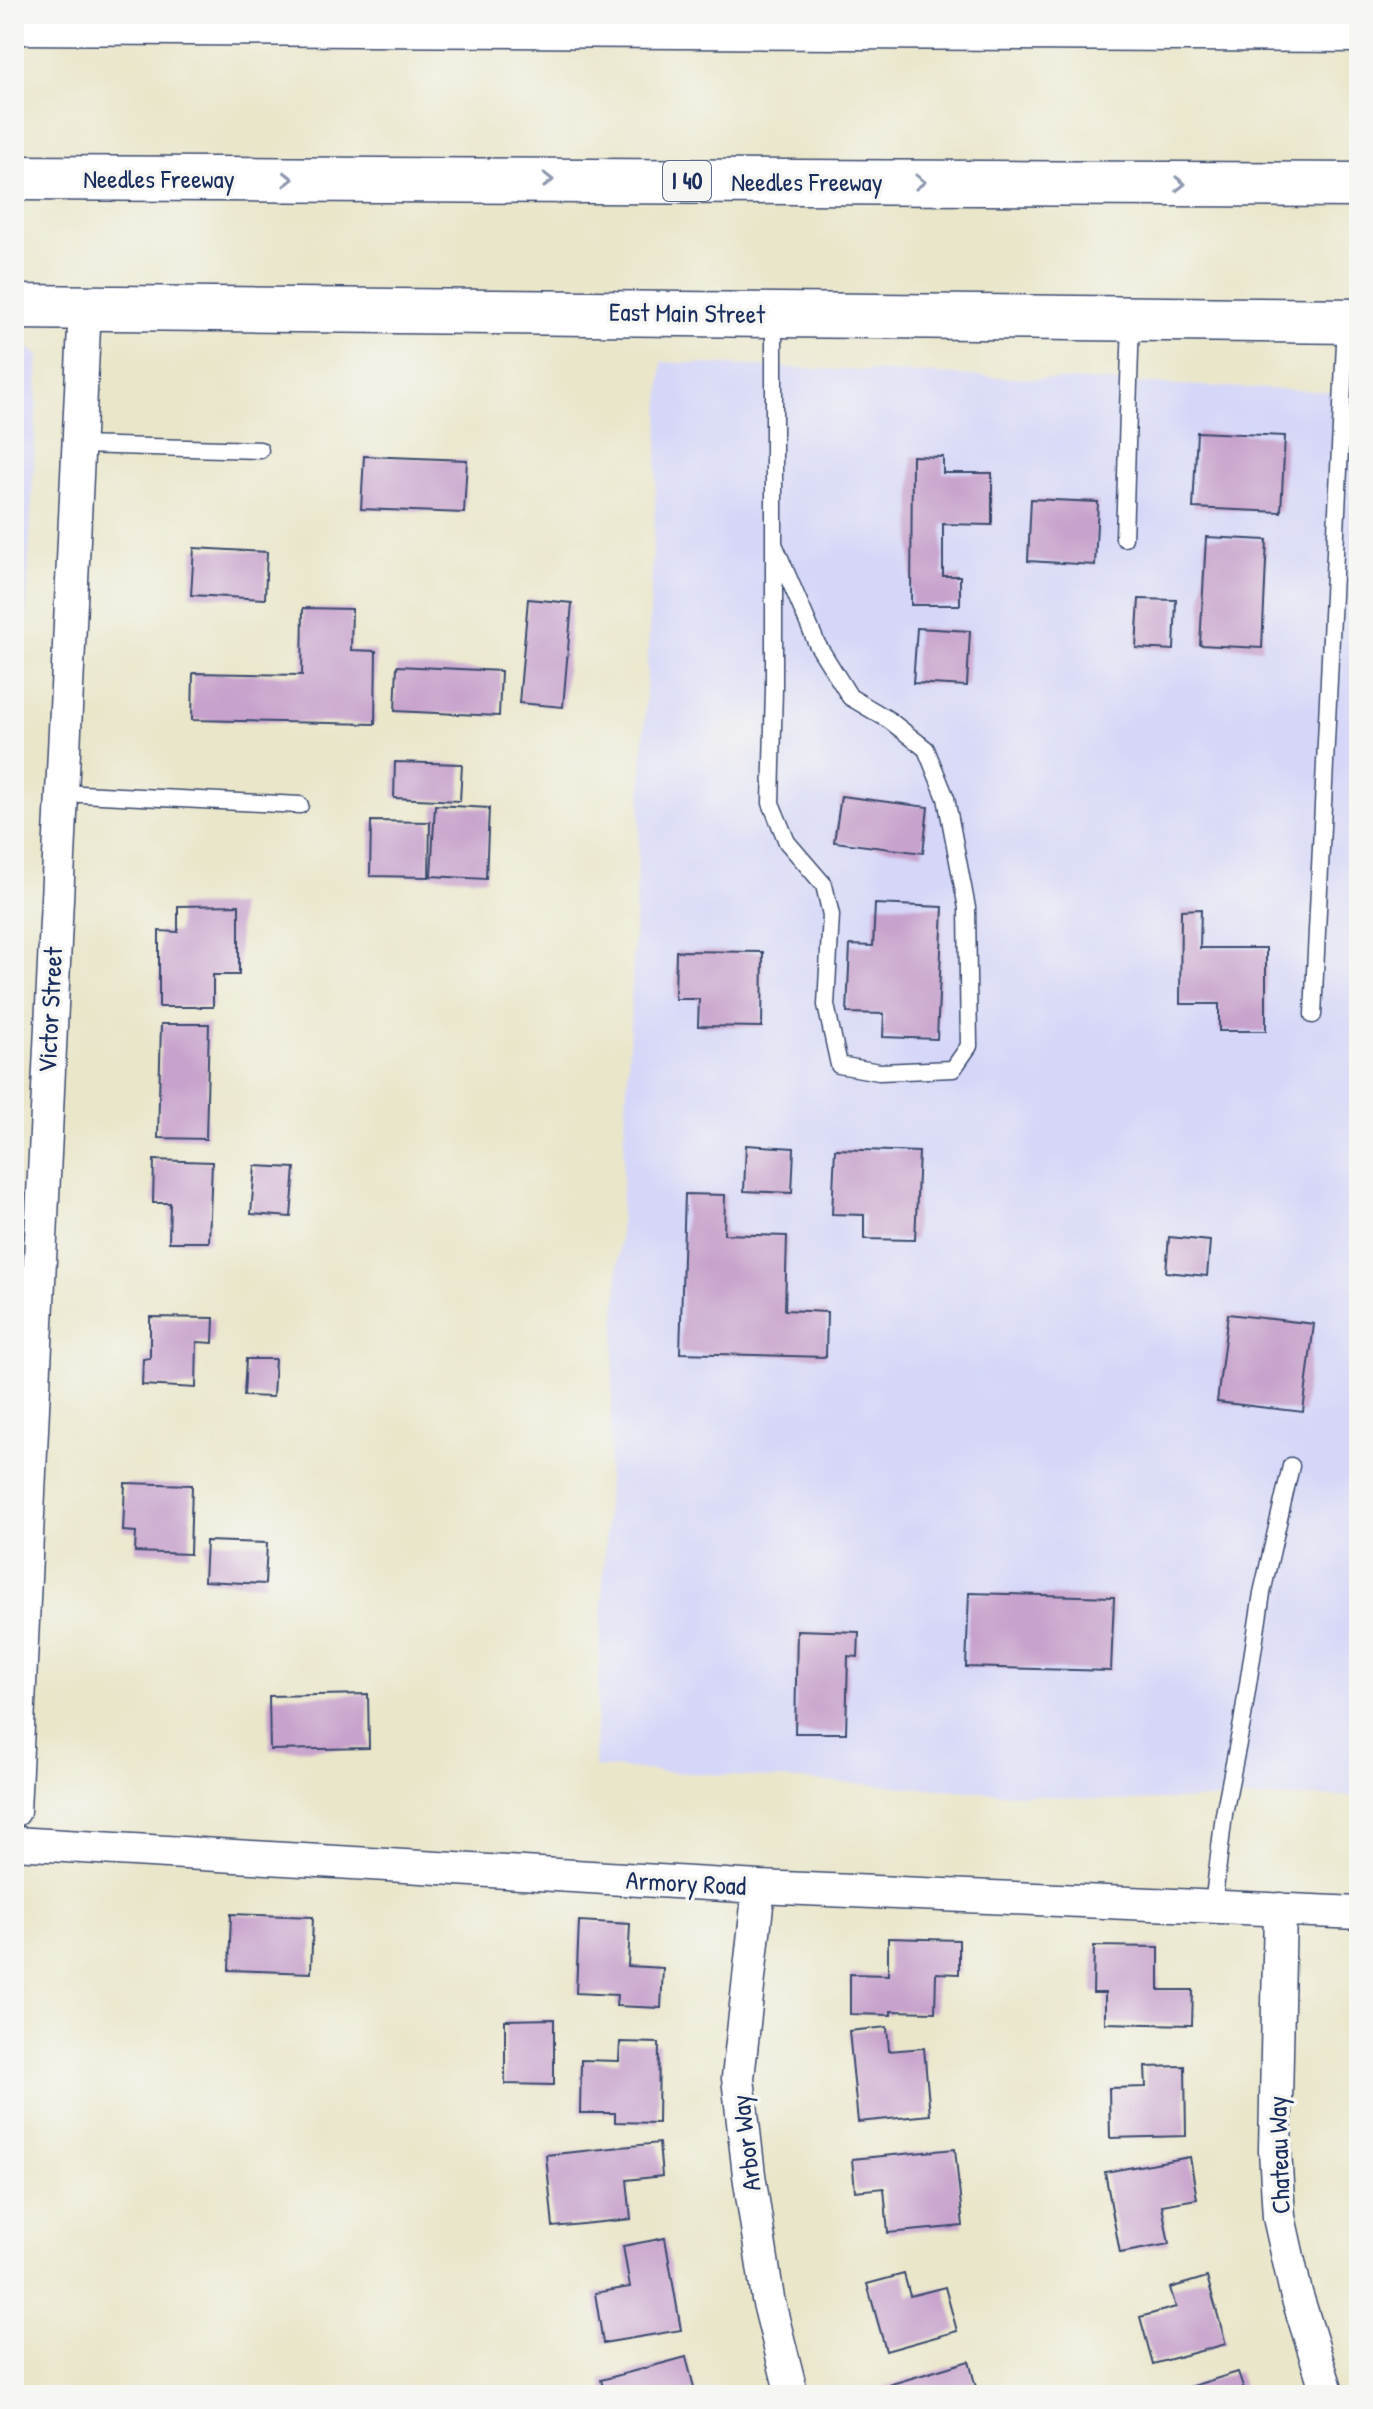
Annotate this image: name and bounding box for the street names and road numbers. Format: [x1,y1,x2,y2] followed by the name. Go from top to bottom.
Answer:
[83,161,235,196] street label: Needles Freeway
[663,161,711,201] road number: I 40
[731,164,883,199] street label: Needles Freeway
[609,294,767,331] street label: East Main Street
[29,945,70,1074] street label: Victor Street
[625,1862,747,1903] street label: Armory Road
[722,2093,769,2193] street label: Arbor Way
[1259,2095,1298,2215] street label: Chateau Way

